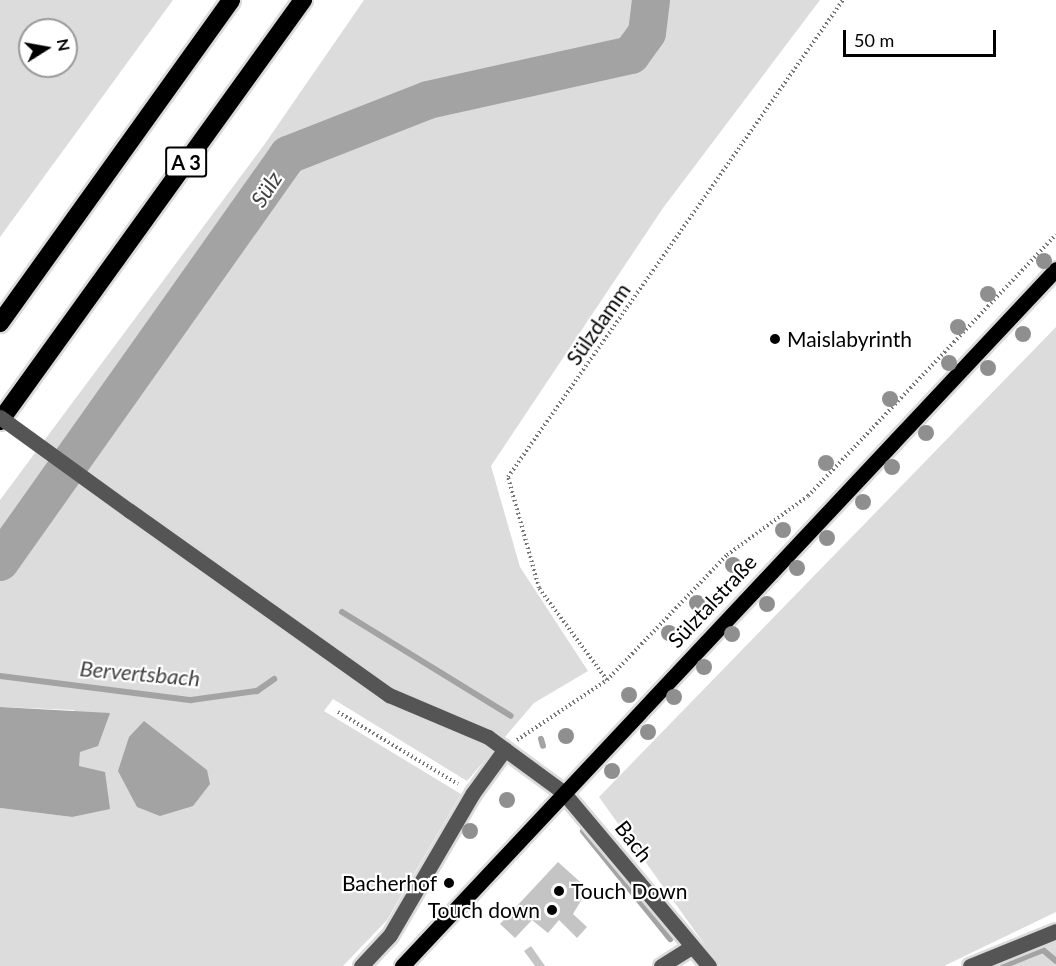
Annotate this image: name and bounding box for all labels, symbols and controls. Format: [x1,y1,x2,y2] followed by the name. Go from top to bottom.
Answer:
[18,18,78,78] north arrow
[846,18,999,56] scale bar
[854,29,894,51] text: 50 m
[54,37,75,53] text: N
[164,145,208,179] road number: A 3
[245,166,287,212] water label: Sülz
[561,278,635,370] street label: Sülzdamm
[787,326,912,352] place label: Maislabyrinth
[768,332,782,346] marker: Maislabyrinth
[663,549,761,653] street label: Sülztalstraße
[79,655,201,691] water label: Bervertsbach
[610,815,658,867] street label: Bach
[342,870,437,896] place label: Bacherhof
[442,876,456,890] marker: Bacherhof
[571,878,687,904] place label: Touch Down
[552,884,566,898] marker: Touch Down
[428,897,540,923] place label: Touch down
[545,903,559,917] marker: Touch down

